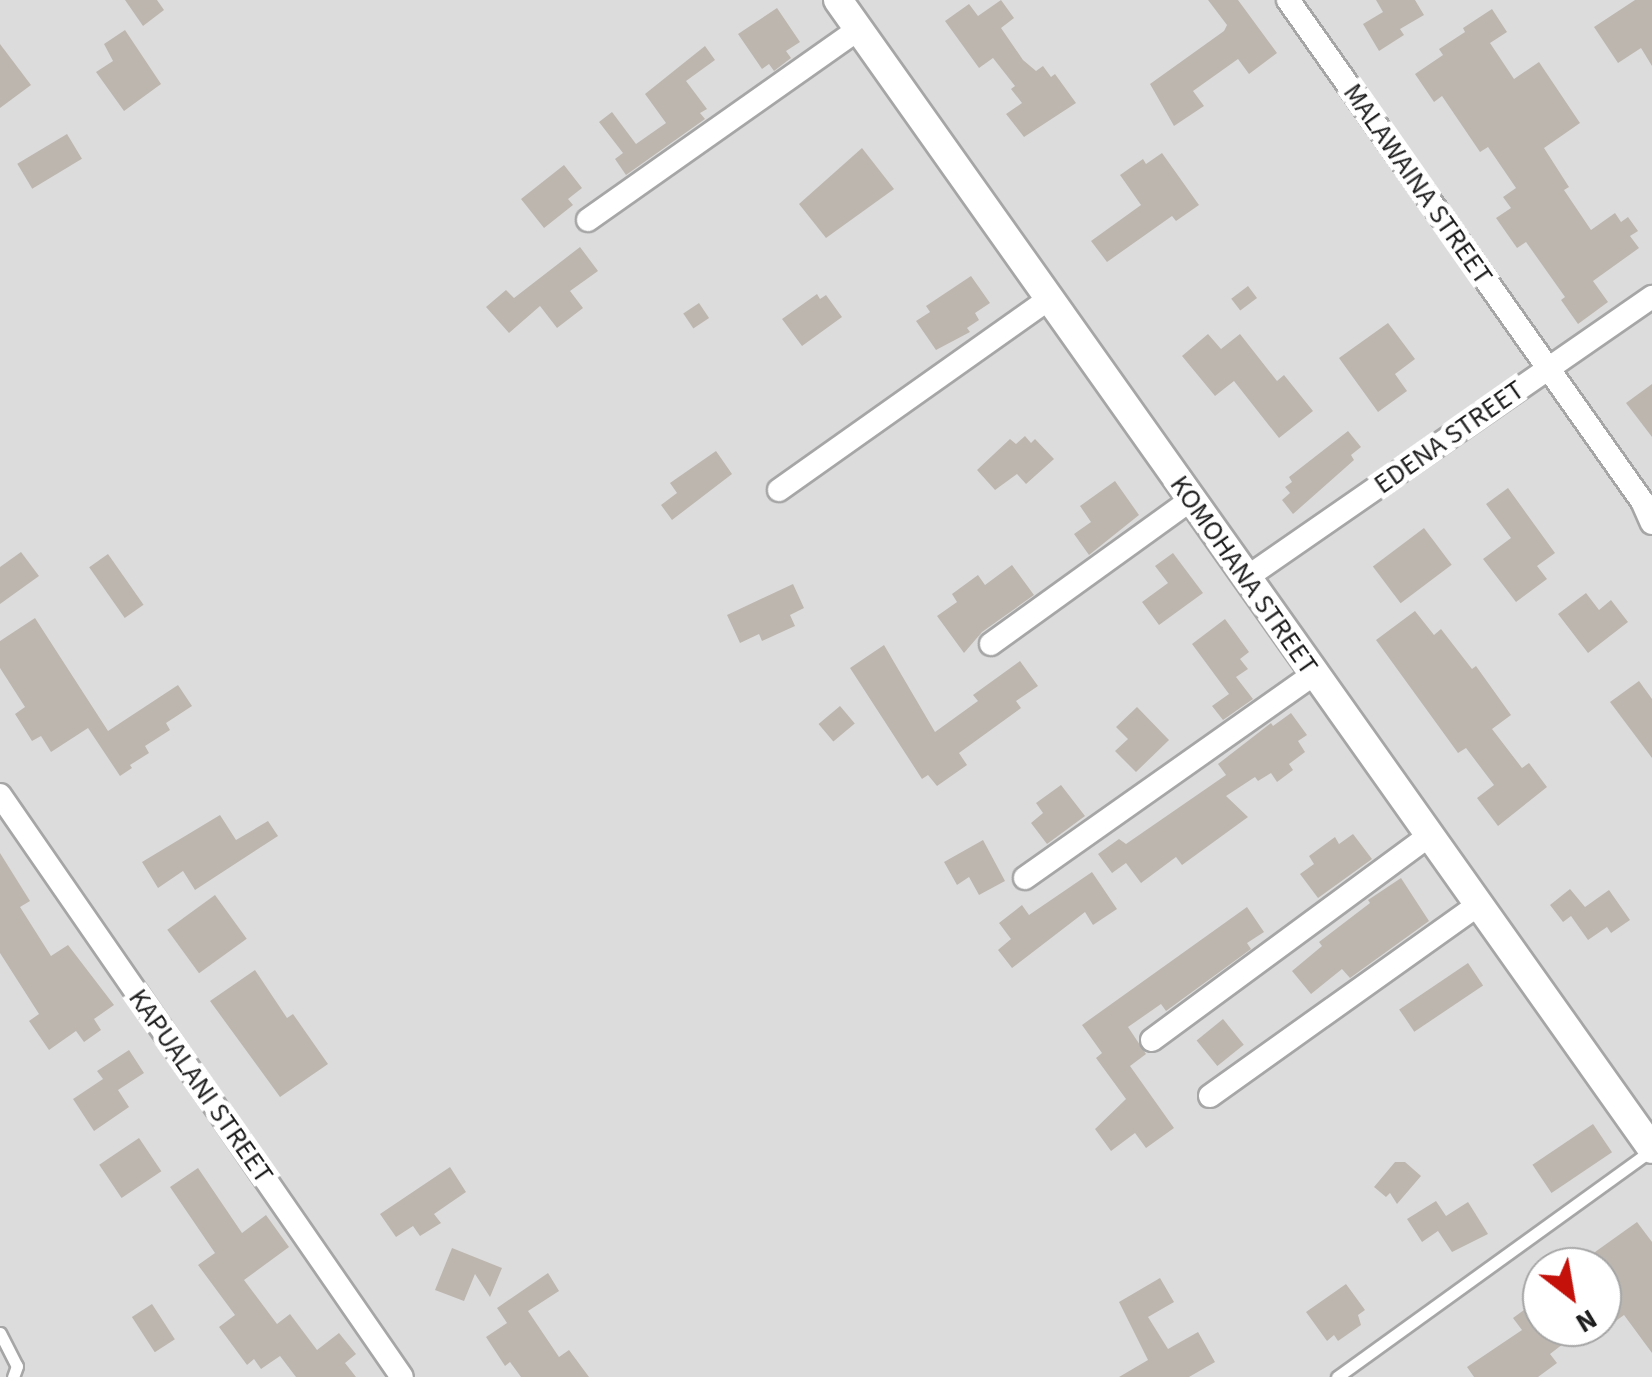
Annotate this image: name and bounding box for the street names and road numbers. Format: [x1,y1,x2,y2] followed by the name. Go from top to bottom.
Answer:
[1336,77,1500,291] street label: MALAWAINA STREET
[1367,373,1531,501] street label: EDENA STREET
[1163,469,1325,681] street label: KOMOHANA STREET
[121,982,281,1190] street label: KAPUALANI STREET

